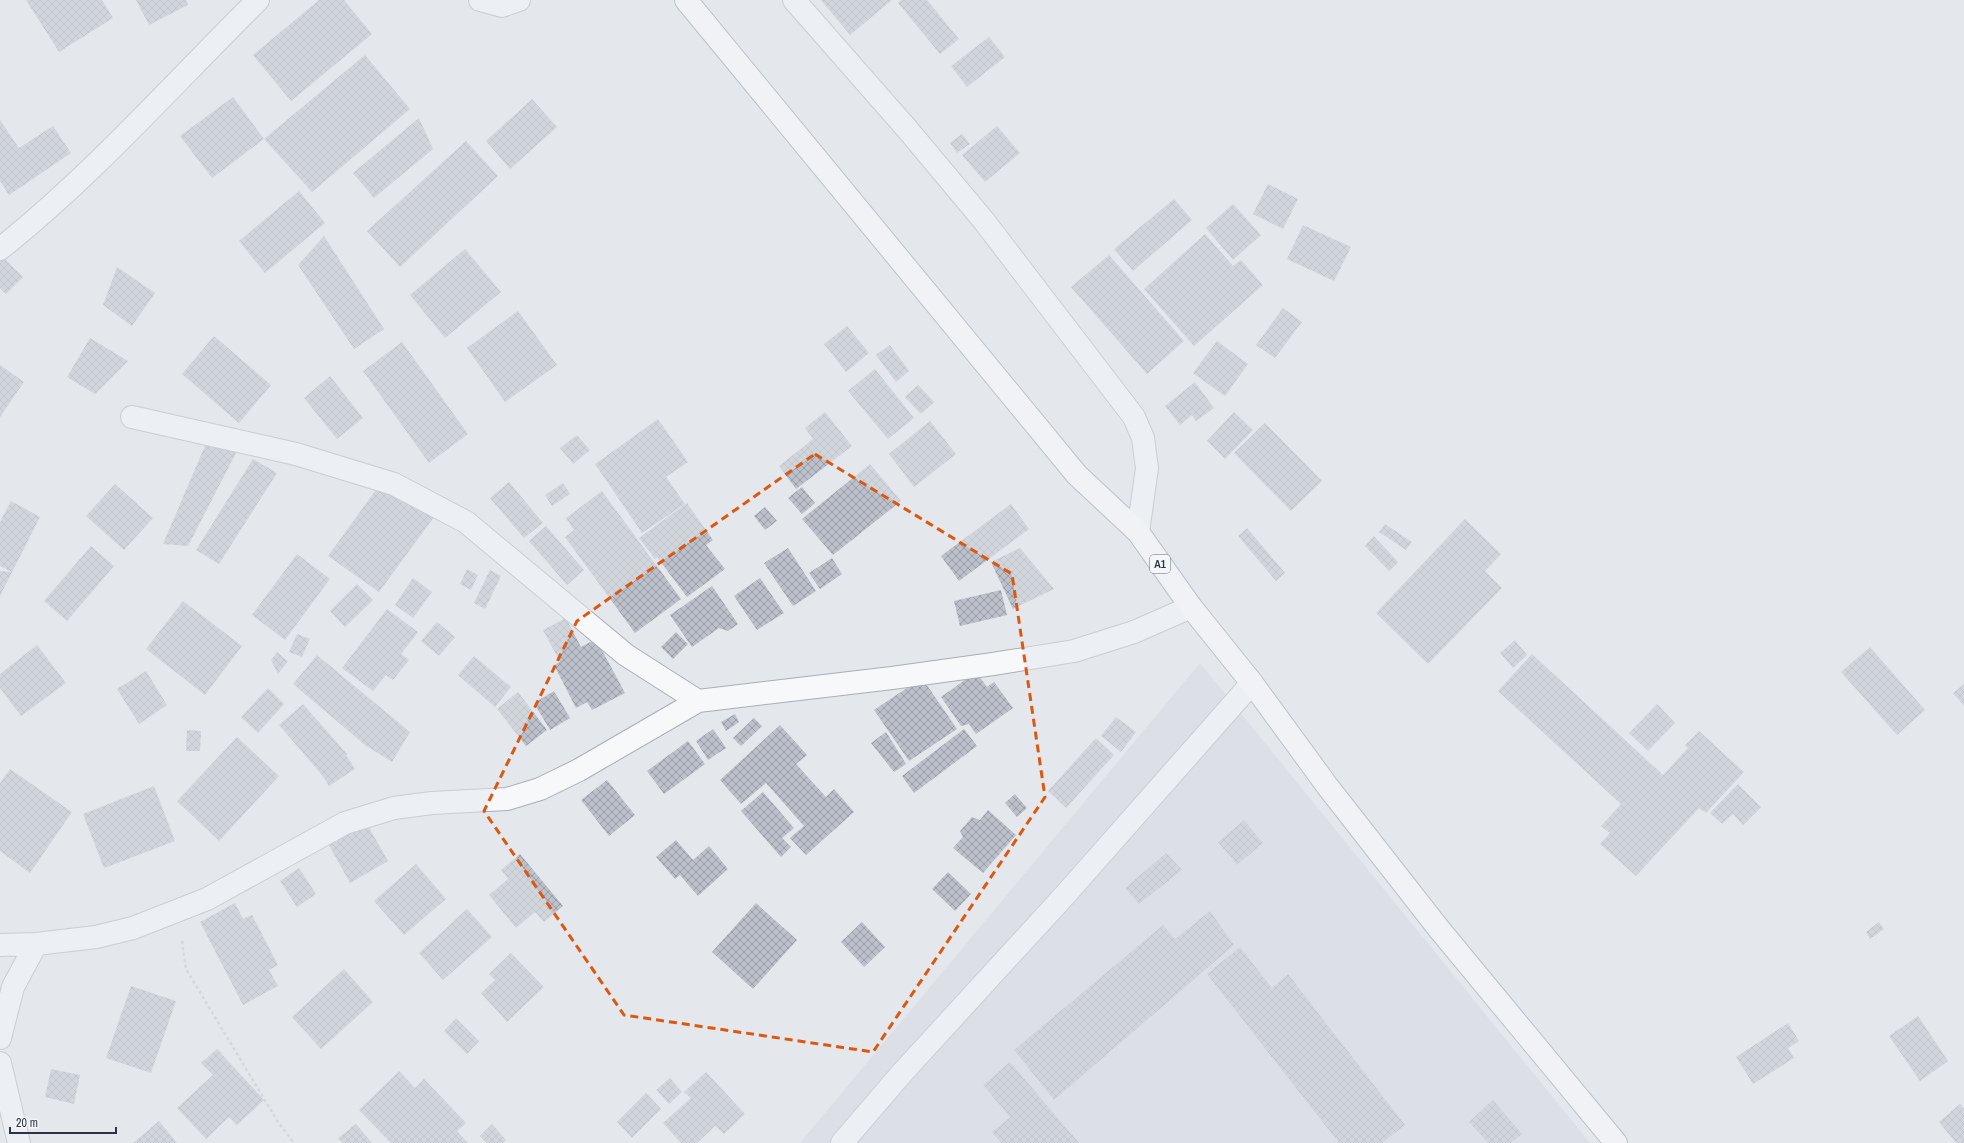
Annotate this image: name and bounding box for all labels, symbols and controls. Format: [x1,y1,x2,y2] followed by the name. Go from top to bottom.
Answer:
[1150,555,1170,573] road number: A1
[10,1109,116,1135] scale bar
[16,1115,38,1131] text: 20 m

